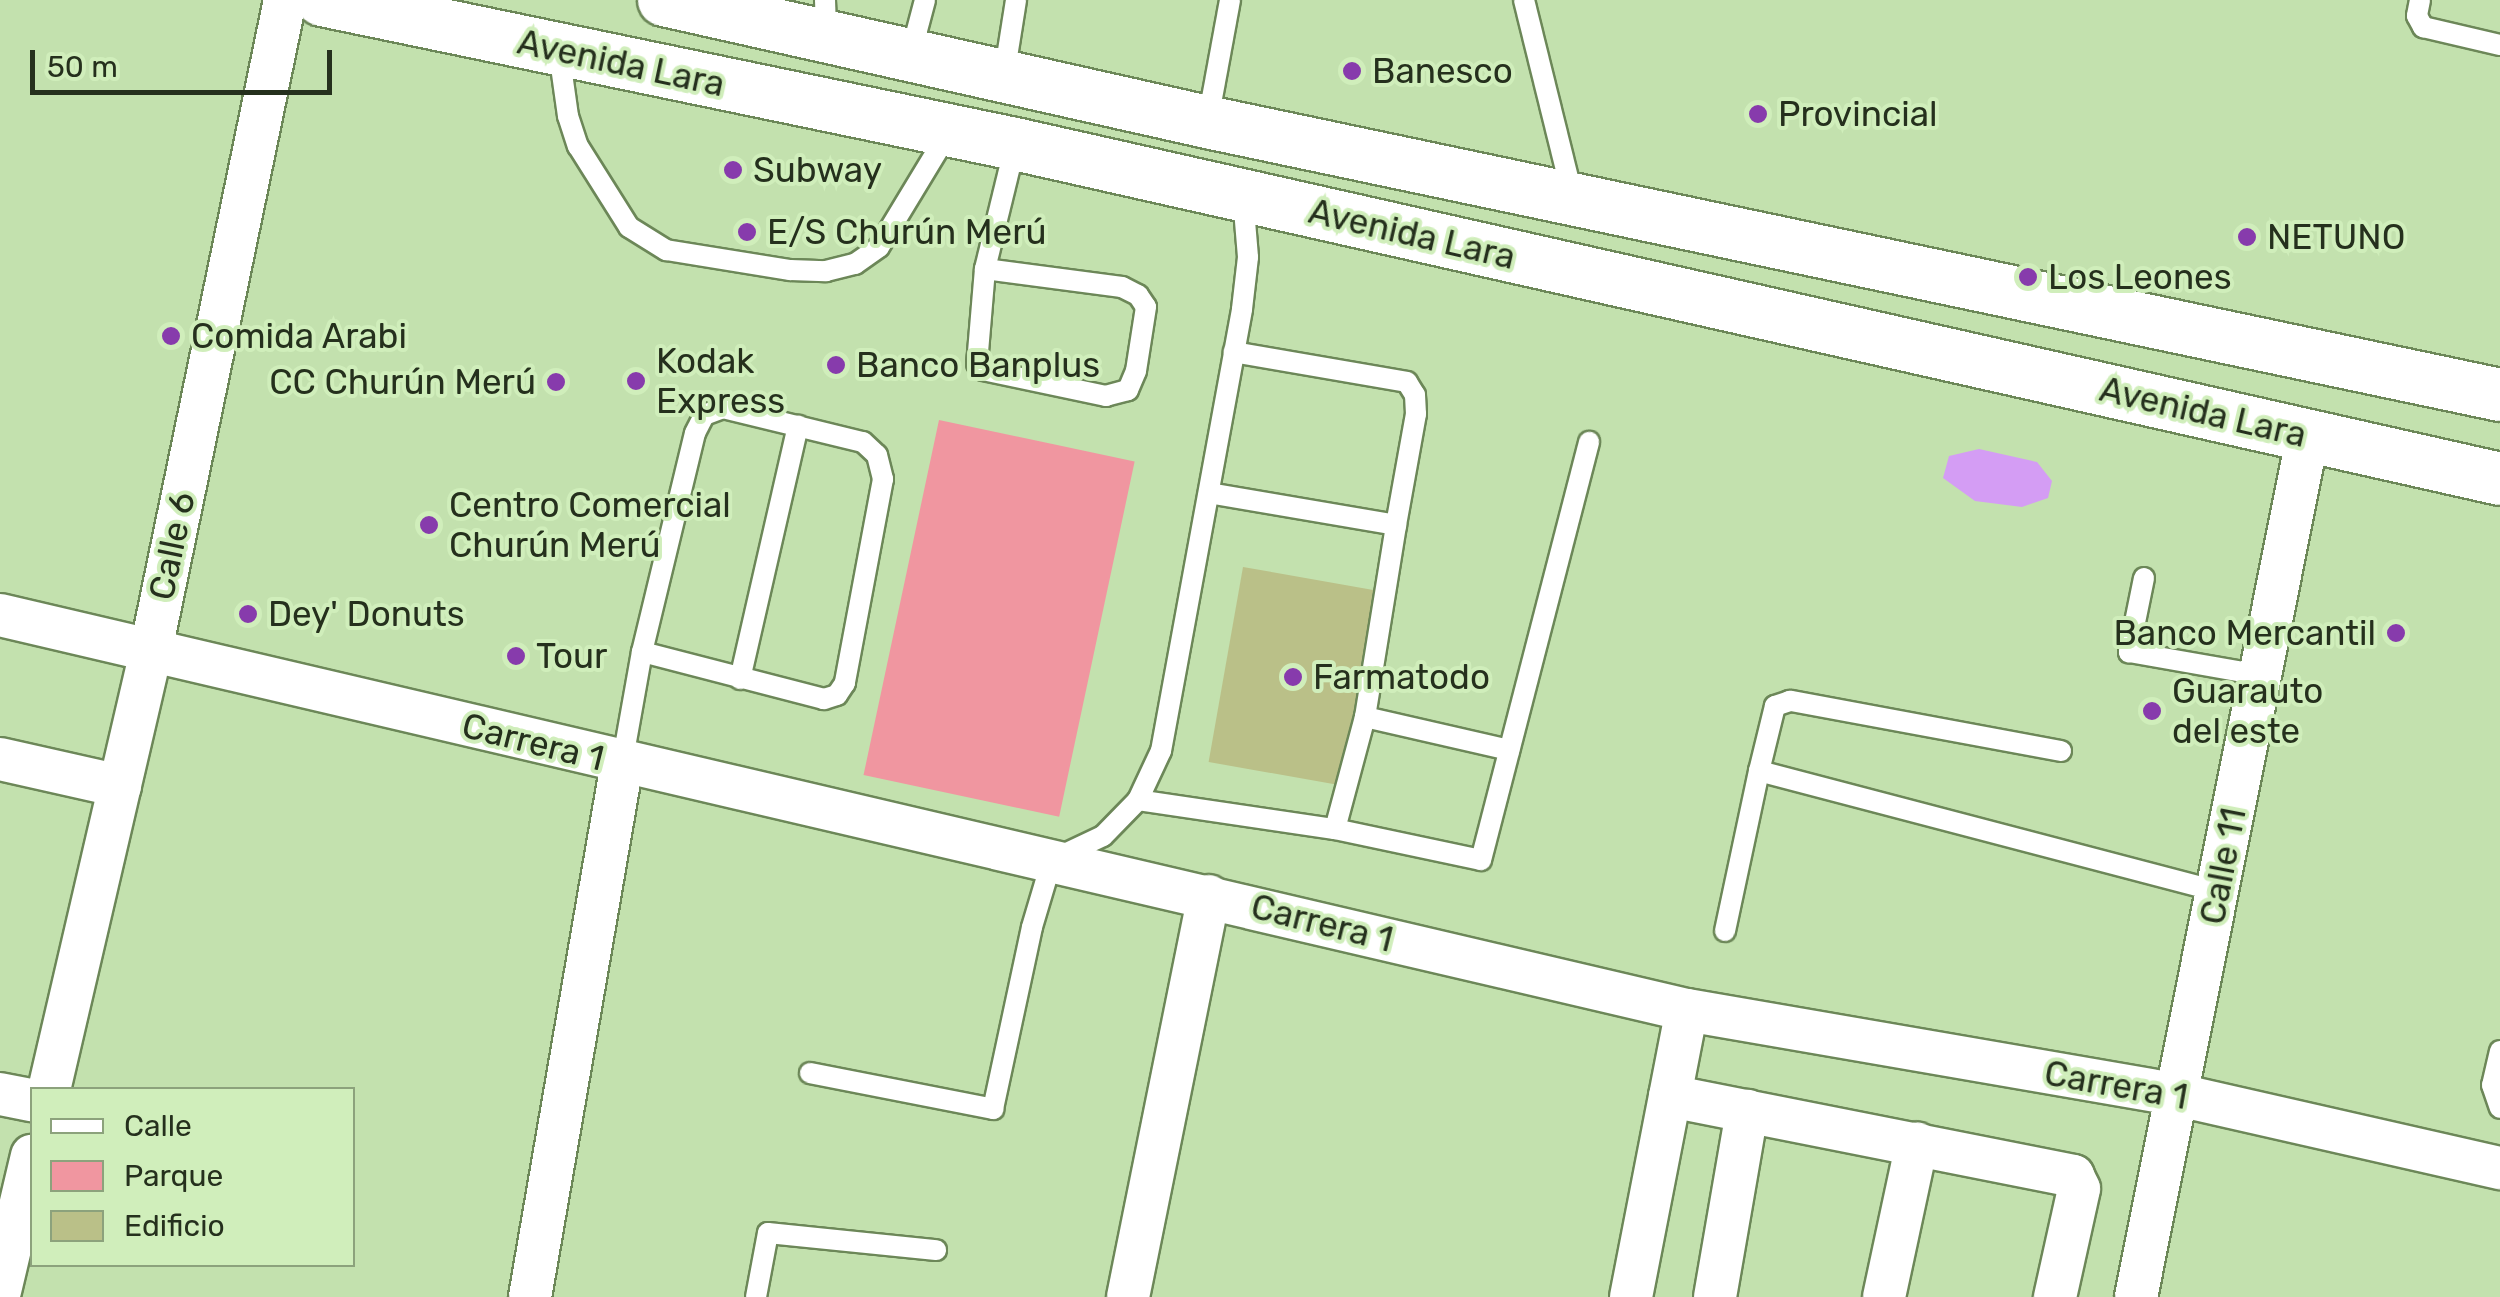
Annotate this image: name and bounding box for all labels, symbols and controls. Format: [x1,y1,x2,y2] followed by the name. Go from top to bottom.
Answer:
[514,21,728,105] street label: Avenida Lara
[35,30,338,92] scale bar
[47,49,118,85] text: 50 m
[1372,50,1513,92] place label: Banesco
[1341,60,1363,82] marker: Banesco
[1778,93,1938,135] place label: Provincial
[1747,103,1769,125] marker: Provincial
[753,149,882,191] place label: Subway
[722,159,744,181] marker: Subway
[1305,190,1519,278] street label: Avenida Lara
[767,211,1047,253] place label: E/S Churún Merú
[2267,216,2405,258] place label: NETUNO
[736,221,758,243] marker: E/S Churún Merú
[2236,226,2258,248] marker: NETUNO
[2048,256,2232,298] place label: Los Leones
[2017,266,2039,288] marker: Los Leones
[191,315,408,357] place label: Comida Arabi
[160,325,182,347] marker: Comida Arabi
[656,340,785,422] place label: Kodak Express
[856,344,1100,386] place label: Banco Banplus
[825,354,847,376] marker: Banco Banplus
[269,361,536,403] place label: CC Churún Merú
[2096,368,2310,456] street label: Avenida Lara
[625,370,647,392] marker: Kodak Express
[545,371,567,393] marker: CC Churún Merú
[449,484,731,566] place label: Centro Comercial Churún Merú
[140,488,204,604] street label: Calle 6
[418,514,440,536] marker: Centro Comercial Churún Merú
[268,593,465,635] place label: Dey' Donuts
[237,603,259,625] marker: Dey' Donuts
[2114,612,2376,654] place label: Banco Mercantil
[2385,622,2407,644] marker: Banco Mercantil
[536,635,607,677] place label: Tour
[505,645,527,667] marker: Tour
[1313,656,1490,698] place label: Farmatodo
[1282,666,1304,688] marker: Farmatodo
[2172,670,2323,752] place label: Guarauto del este
[2141,700,2163,722] marker: Guarauto del este
[458,704,608,780] street label: Carrera 1
[2191,804,2255,928] street label: Calle 11
[1247,885,1397,961] street label: Carrera 1
[2041,1052,2191,1118] street label: Carrera 1
[30,1087,355,1267] legend
[124,1108,192,1144] text: Calle
[124,1158,223,1194] text: Parque
[124,1208,225,1244] text: Edificio

